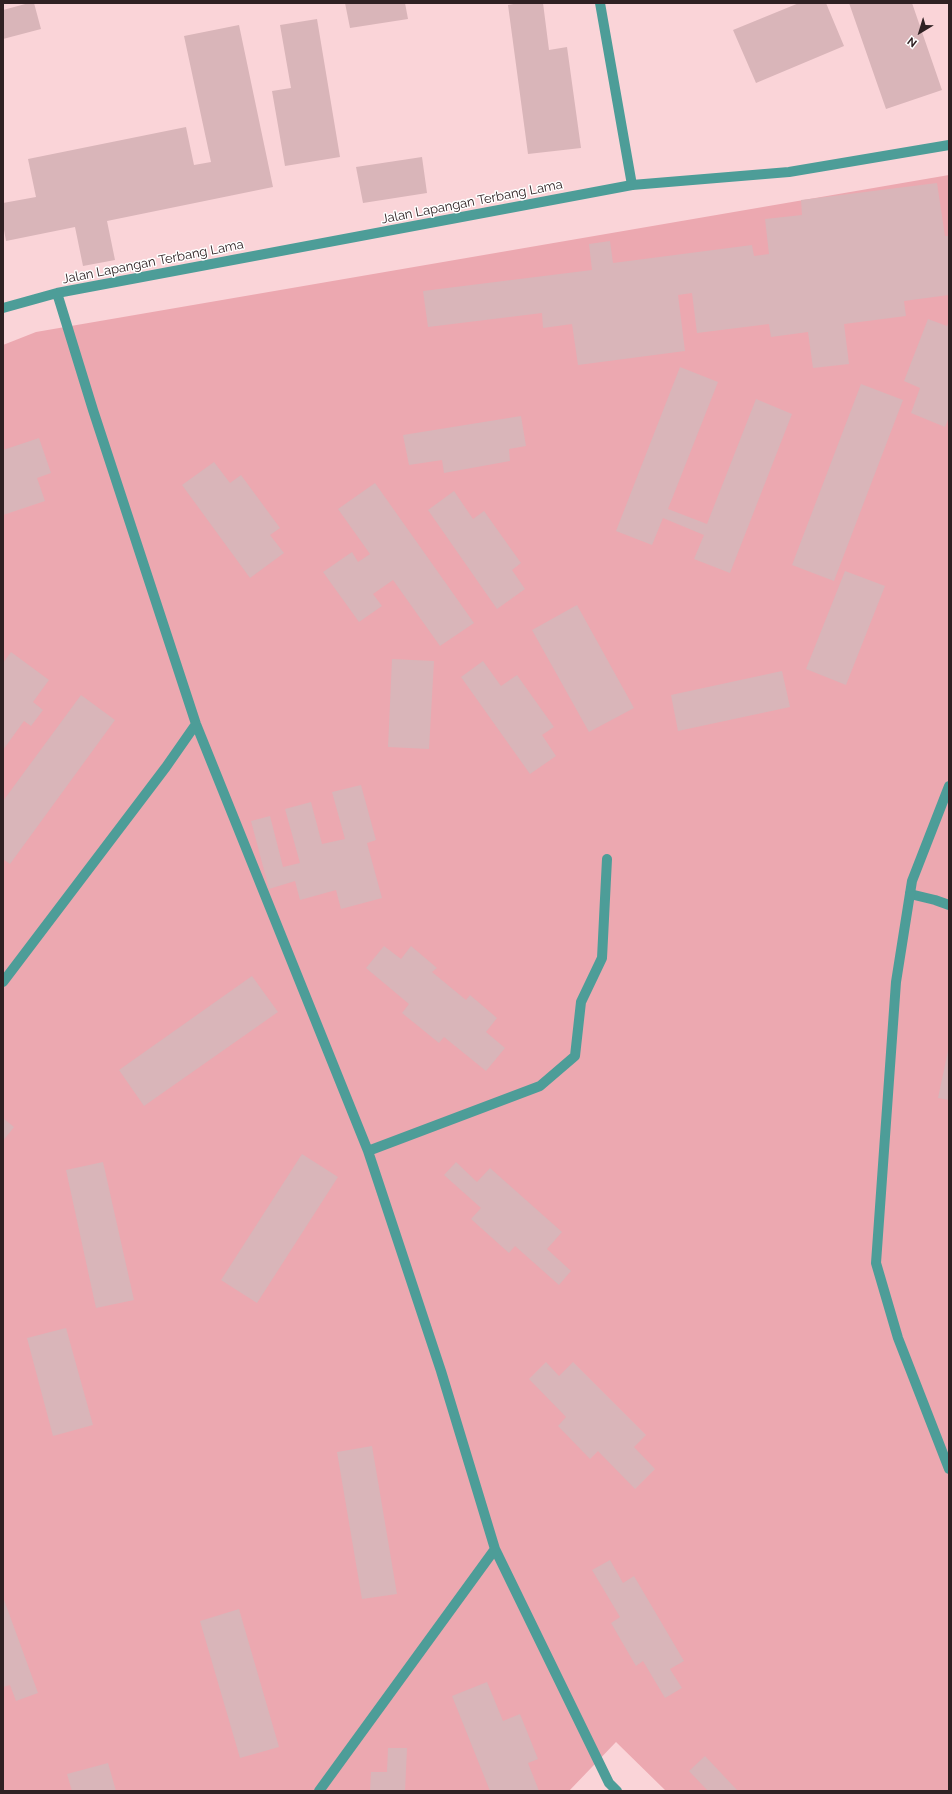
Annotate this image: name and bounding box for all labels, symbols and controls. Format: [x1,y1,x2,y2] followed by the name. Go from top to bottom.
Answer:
[900,12,940,52] north arrow
[905,34,920,50] text: N
[380,177,564,227] street label: Jalan Lapangan Terbang Lama
[61,237,245,287] street label: Jalan Lapangan Terbang Lama

